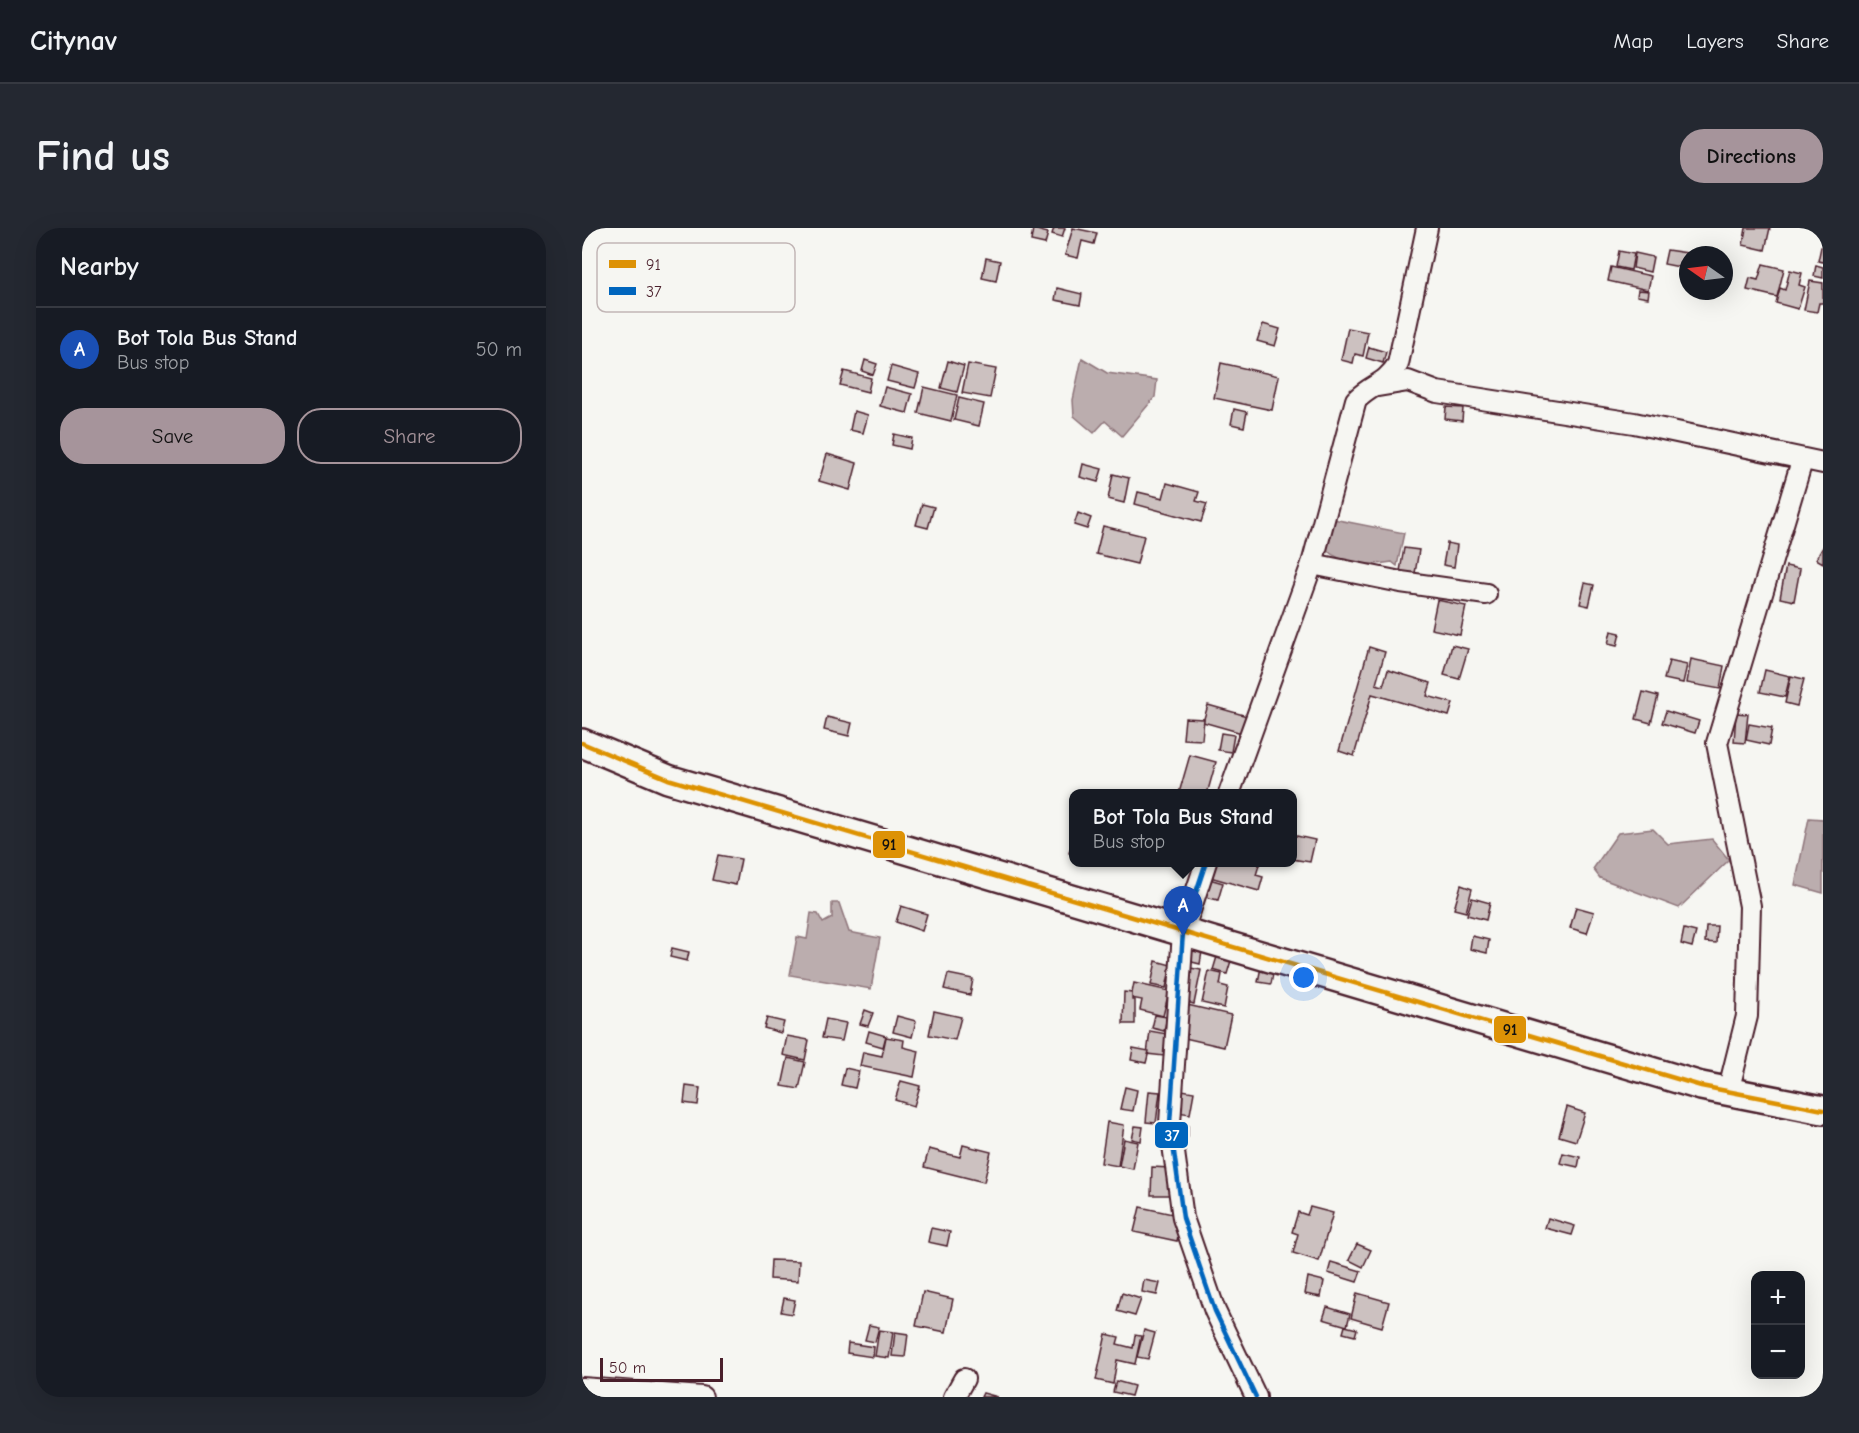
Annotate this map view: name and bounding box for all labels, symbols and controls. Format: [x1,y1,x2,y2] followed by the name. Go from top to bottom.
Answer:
[30,25,117,57] text: Citynav
[1614,29,1653,53] text: Map
[1686,29,1744,53] text: Layers
[1777,29,1829,53] text: Share
[1680,129,1823,183] button: Directions
[36,132,170,181] text: Find us
[597,243,795,312] legend
[1679,246,1733,300] north arrow
[60,252,139,282] text: Nearby
[646,256,661,274] text: 91
[646,283,662,301] text: 37
[117,325,297,351] text: Bot Tola Bus Stand
[74,338,85,361] text: A
[476,338,522,361] text: 50 m
[117,351,189,374] text: Bus stop
[60,408,285,464] button: Save
[297,408,522,464] button: Share
[1069,789,1297,867] popup
[1093,804,1273,830] text: Bot Tola Bus Stand
[872,830,906,859] line badge: 91
[1093,830,1165,853] text: Bus stop
[882,836,896,854] text: 91
[1164,886,1202,936] pin: A
[1289,963,1318,992] your location
[1493,1015,1527,1044] line badge: 91
[1503,1021,1517,1039] text: 91
[1154,1121,1189,1149] line badge: 37
[1164,1127,1180,1145] text: 37
[1751,1271,1805,1379] map controls
[1751,1271,1805,1325] button: +
[1751,1325,1805,1379] button: −
[600,1355,723,1382] scale bar
[609,1359,646,1377] text: 50 m

